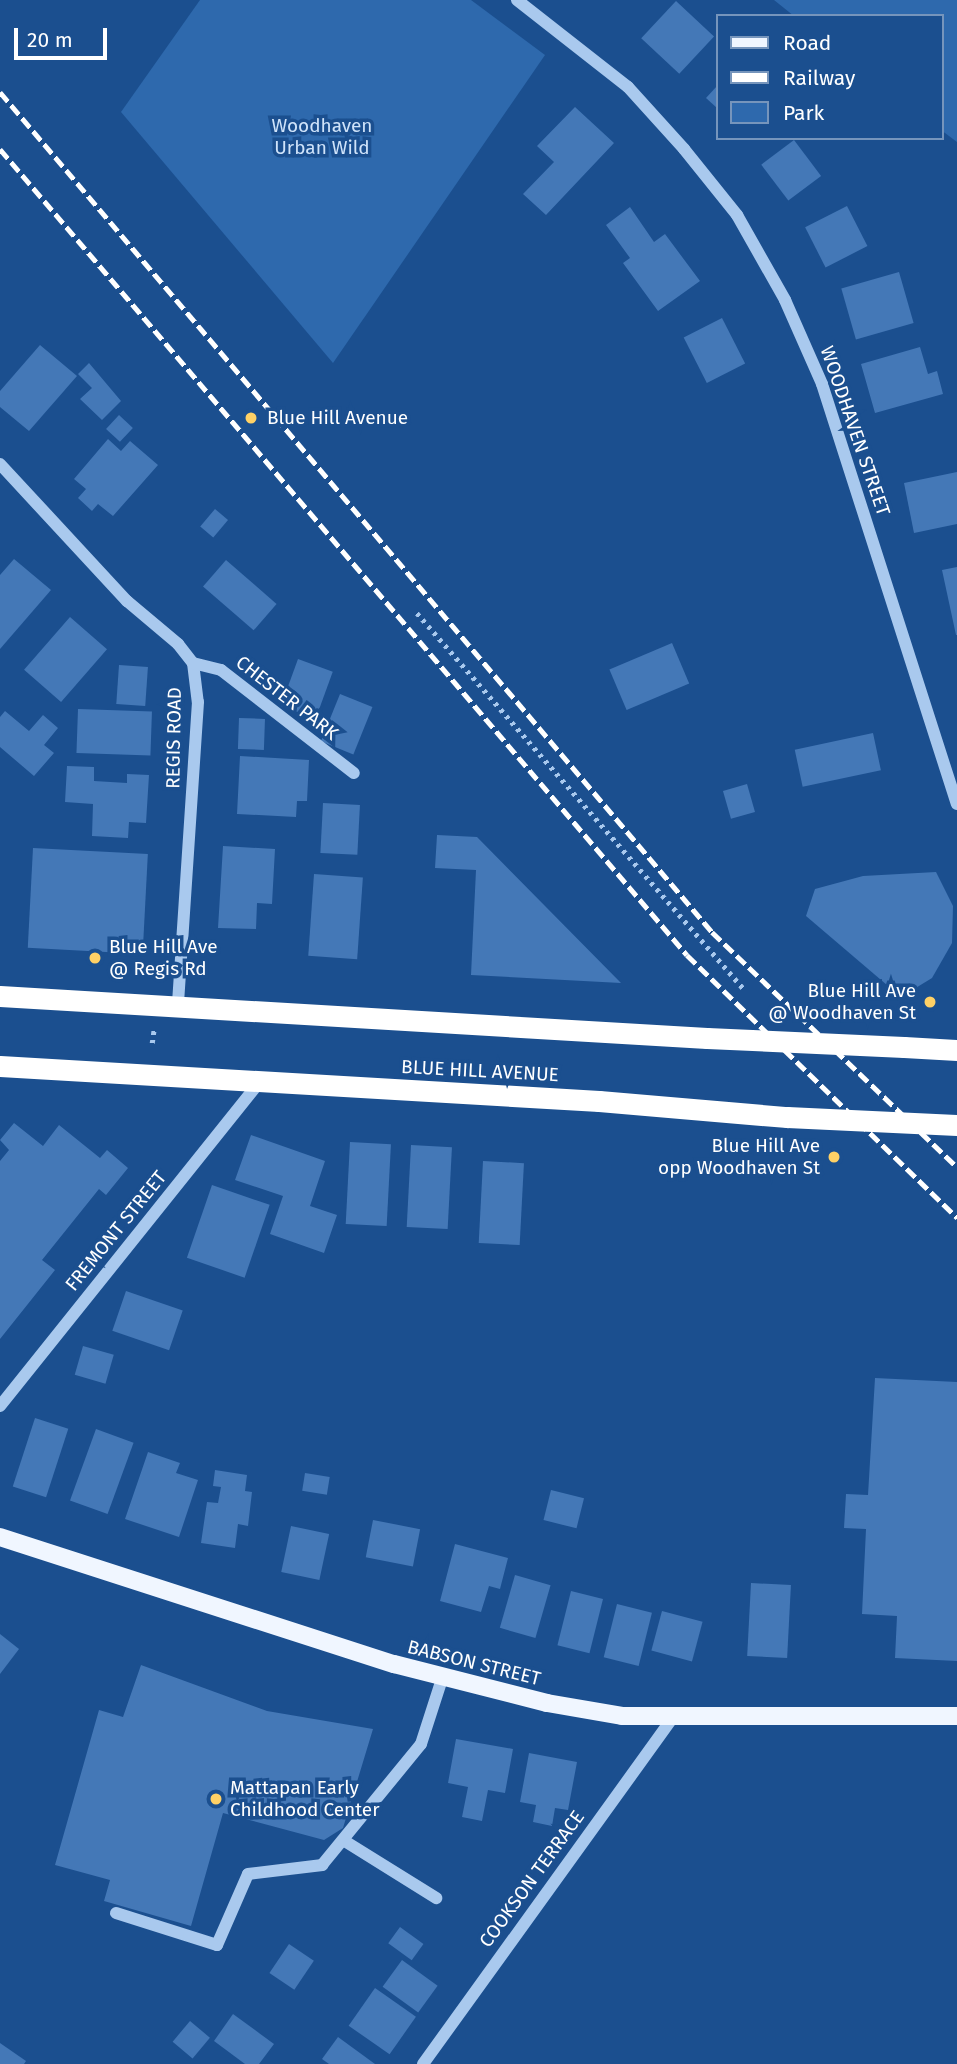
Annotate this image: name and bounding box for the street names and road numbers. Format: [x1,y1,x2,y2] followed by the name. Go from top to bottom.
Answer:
[815,343,895,519] street label: WOODHAVEN STREET
[231,651,343,745] street label: CHESTER PARK
[162,687,186,789] street label: REGIS ROAD
[401,1055,559,1087] street label: BLUE HILL AVENUE
[61,1166,171,1296] street label: FREMONT STREET
[405,1635,543,1691] street label: BABSON STREET
[475,1806,589,1952] street label: COOKSON TERRACE

